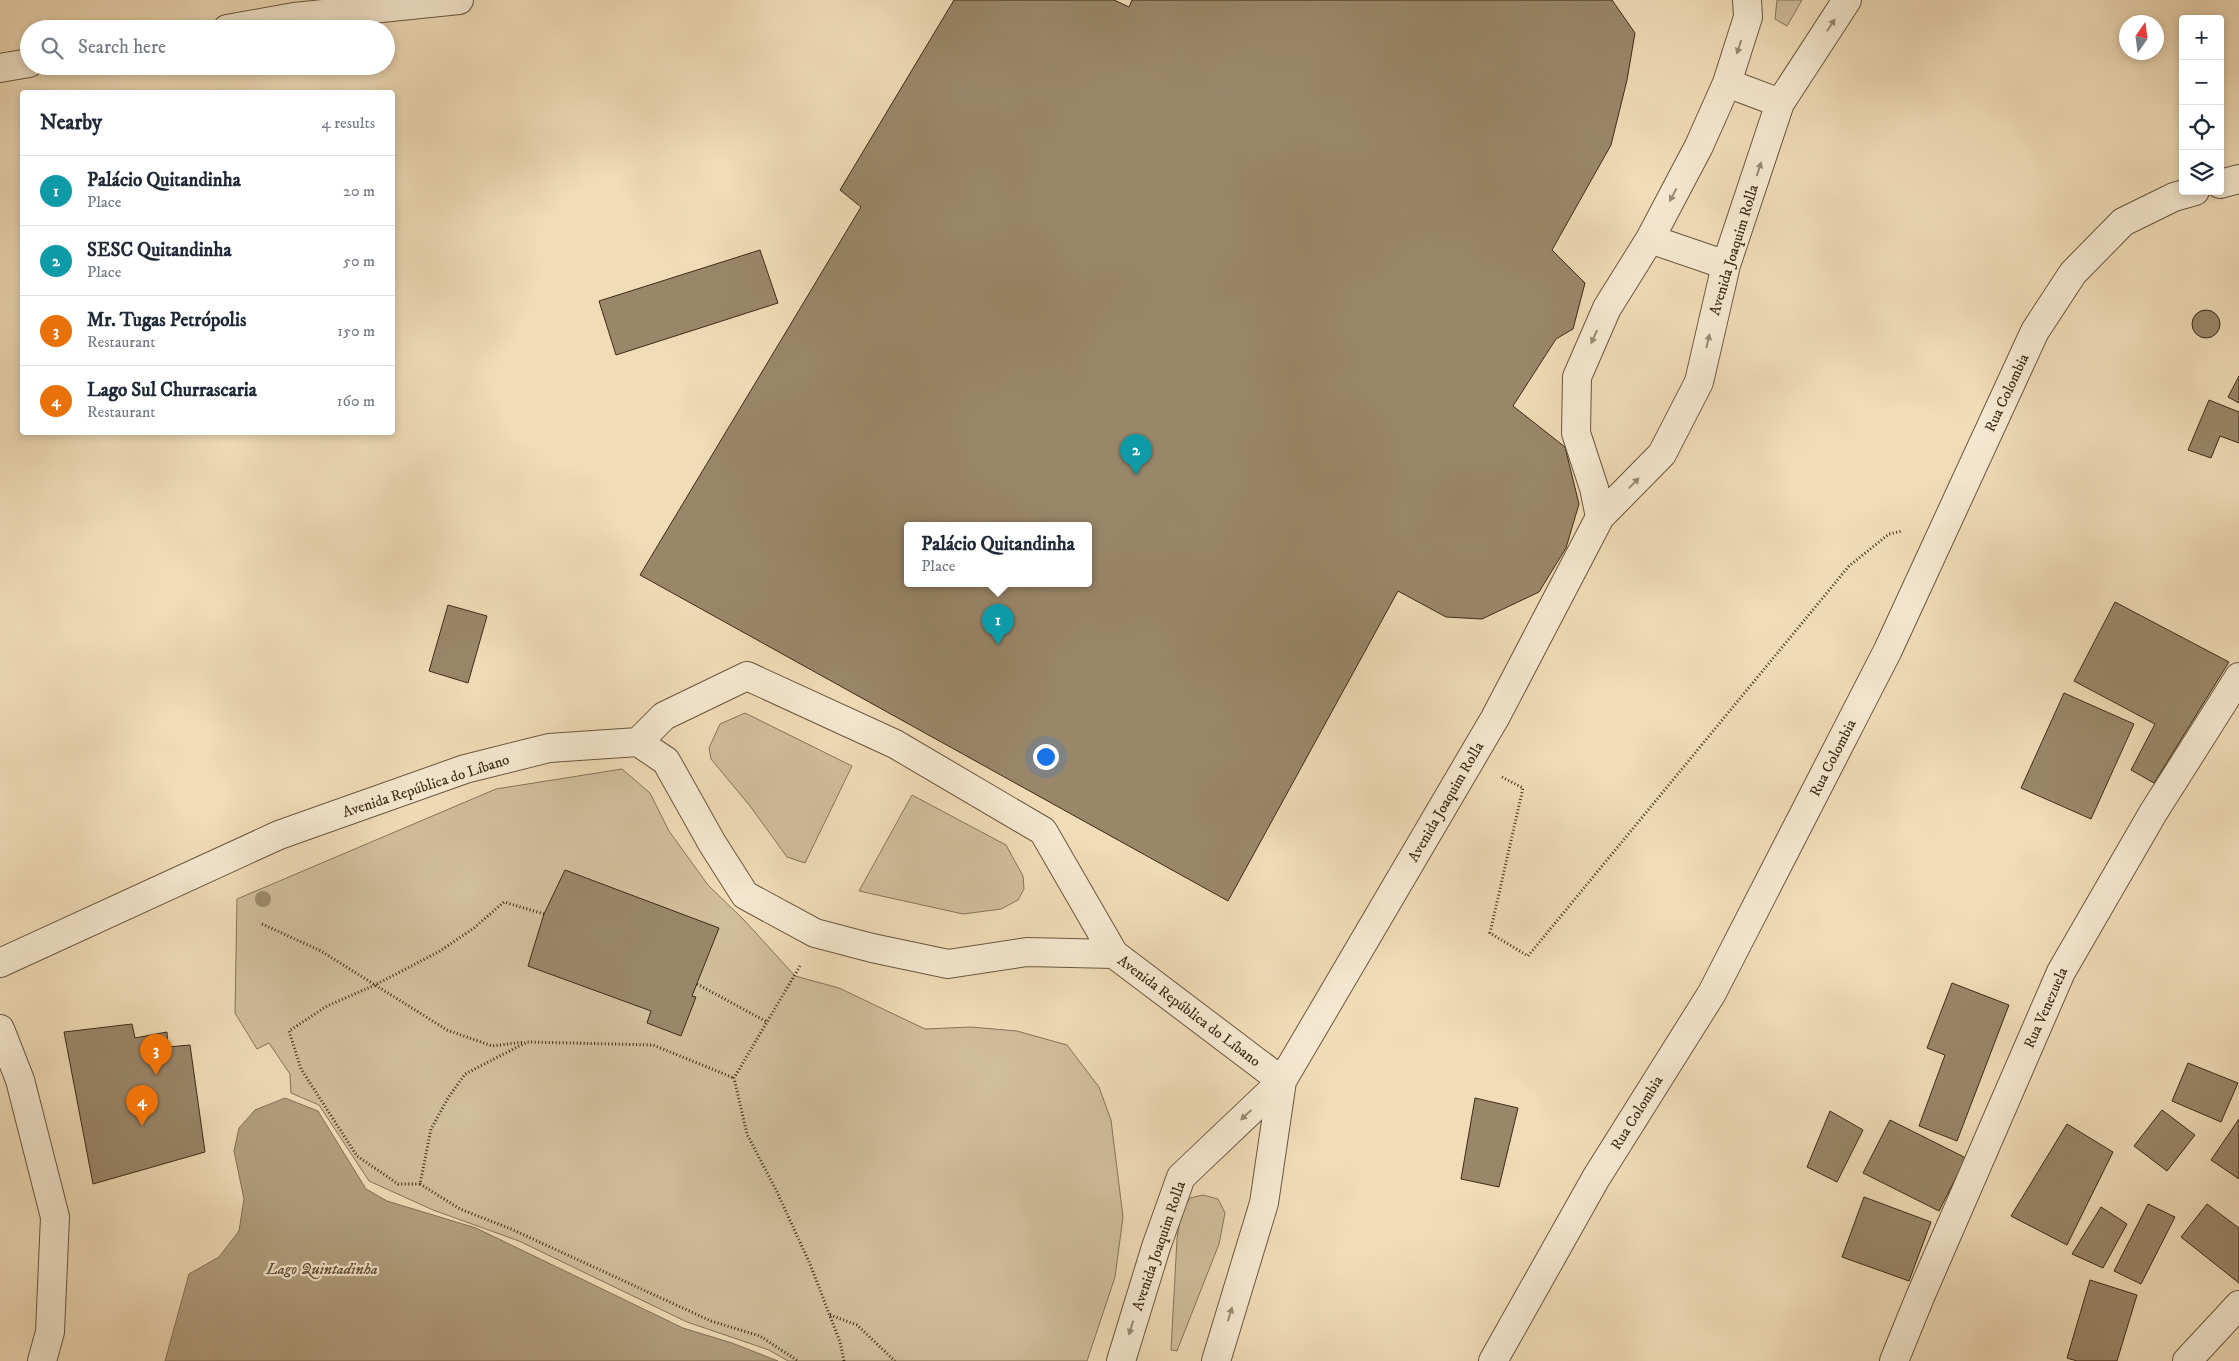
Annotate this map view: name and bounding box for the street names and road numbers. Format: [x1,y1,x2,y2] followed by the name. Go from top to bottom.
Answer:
[1705,182,1763,318] street label: Avenida Joaquim Rolla
[1981,350,2034,435] street label: Rua Colombia
[1805,716,1861,800] street label: Rua Colombia
[1404,738,1488,866] street label: Avenida Joaquim Rolla
[340,750,512,822] street label: Avenida República do Líbano
[1114,951,1264,1071] street label: Avenida República do Líbano
[2020,964,2073,1051] street label: Rua Venezuela
[1607,1072,1668,1154] street label: Rua Colombia
[1128,1178,1190,1313] street label: Avenida Joaquim Rolla

